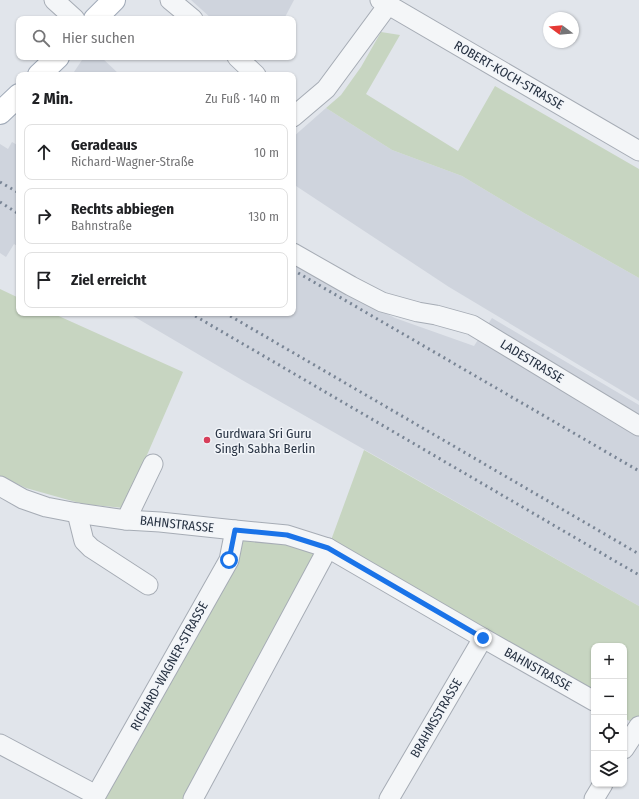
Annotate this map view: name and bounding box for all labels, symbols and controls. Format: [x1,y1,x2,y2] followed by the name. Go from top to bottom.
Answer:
[543,12,579,48] north arrow
[16,16,296,60] search box
[30,27,52,49] icon: search
[62,29,135,47] text: Hier suchen
[452,38,566,112] street label: ROBERT-KOCH-STRASSE
[32,88,73,109] text: 2 Min.
[205,91,280,106] text: Zu Fuß · 140 m
[71,136,137,154] text: Geradeaus
[33,141,55,163] icon: ahead
[254,145,279,160] text: 10 m
[71,154,194,169] text: Richard-Wagner-Straße
[71,200,174,218] text: Rechts abbiegen
[33,205,55,227] icon: right
[248,209,279,224] text: 130 m
[71,218,132,233] text: Bahnstraße
[33,269,55,291] icon: arrive
[71,271,146,289] text: Ziel erreicht
[498,336,566,386] street label: LADESTRASSE
[215,426,315,456] place label: Gurdwara Sri Guru Singh Sabha Berlin
[202,435,212,445] marker: Gurdwara Sri Guru Singh Sabha Berlin
[139,513,215,535] street label: BAHNSTRASSE
[220,551,238,569] route start
[127,599,211,733] street label: RICHARD-WAGNER-STRASSE
[474,629,492,647] route end
[591,643,627,787] map controls
[591,643,627,679] button: +
[502,644,574,694] street label: BAHNSTRASSE
[407,676,465,760] street label: BRAHMSSTRASSE
[591,679,627,715] button: −
[591,715,627,751] button: locate
[591,751,627,787] button: layers

